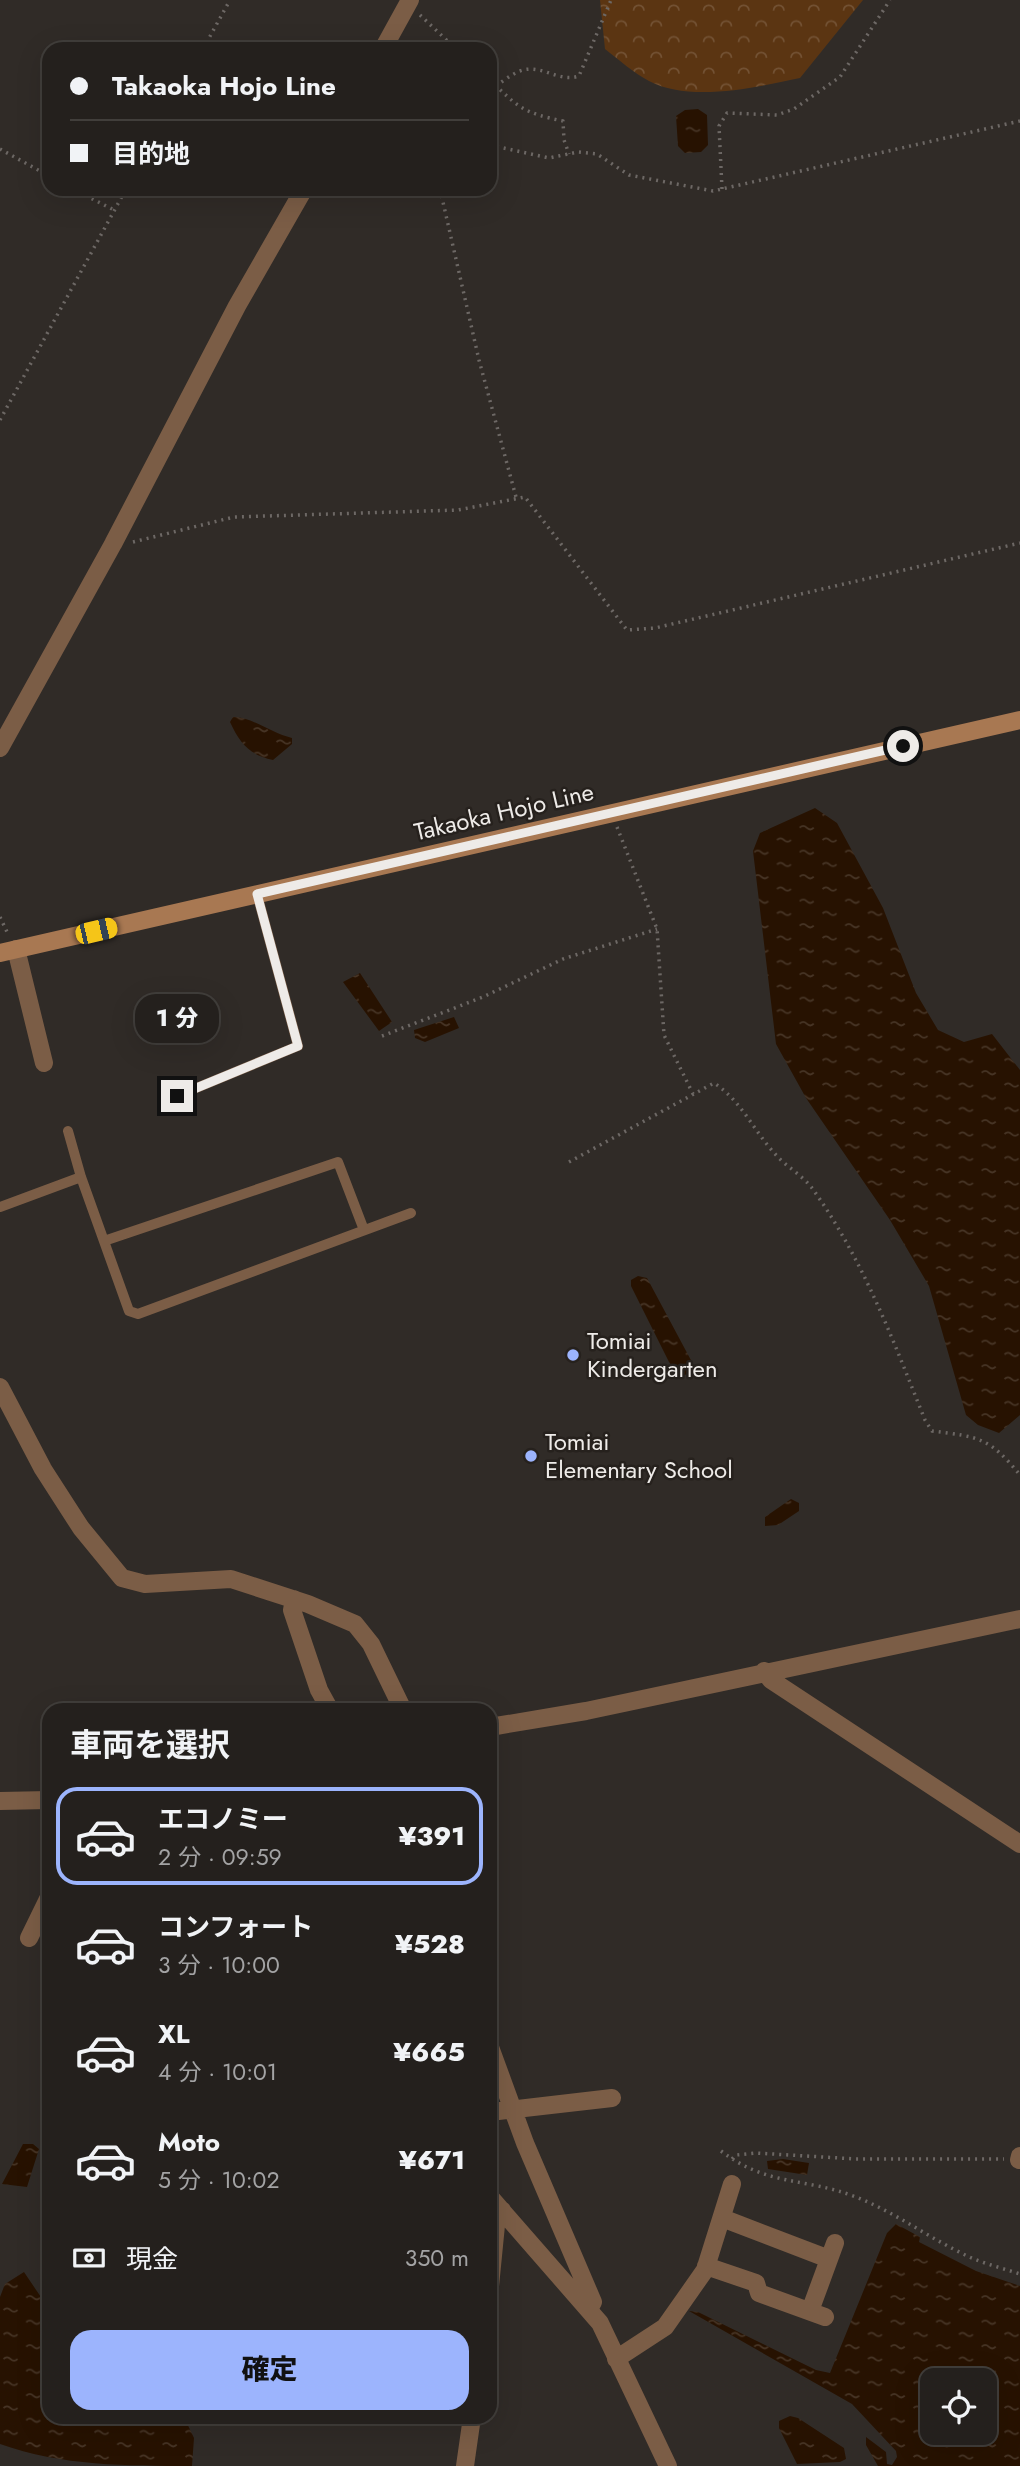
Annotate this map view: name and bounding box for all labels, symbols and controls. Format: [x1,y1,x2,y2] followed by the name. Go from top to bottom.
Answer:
[112,67,336,105] text: Takaoka Hojo Line
[112,135,190,173] text: 目的地
[887,730,919,762] route start
[411,774,597,849] street label: Takaoka Hojo Line
[74,916,119,946] car
[135,995,219,1044] callout: 1 分
[156,1001,198,1035] text: 1 分
[161,1080,193,1112] route end
[587,1323,718,1386] place label: Tomiai Kindergarten
[565,1347,581,1363] marker: Tomiai Kindergarten
[545,1424,733,1487] place label: Tomiai Elementary School
[523,1448,539,1464] marker: Tomiai Elementary School
[70,1722,230,1768] text: 車両を選択
[158,1800,288,1838] text: エコノミー
[74,1805,137,1868] icon: car
[398,1817,465,1855] text: ¥391
[158,1840,282,1874] text: 2 分 · 09:59
[158,1908,313,1946] text: コンフォート
[74,1913,137,1976] icon: car
[395,1925,465,1963] text: ¥528
[158,1948,280,1982] text: 3 分 · 10:00
[158,2015,190,2053] text: XL
[74,2021,137,2084] icon: car
[393,2033,465,2071] text: ¥665
[158,2055,277,2089] text: 4 分 · 10:01
[158,2123,220,2161] text: Moto
[74,2129,137,2192] icon: car
[399,2141,465,2179] text: ¥671
[158,2163,280,2197] text: 5 分 · 10:02
[70,2239,108,2277] icon: cash
[126,2240,178,2278] text: 現金
[405,2241,469,2275] text: 350 m
[70,2330,469,2410] button: 確定
[920,2368,997,2445] map controls
[920,2368,997,2445] button: locate

